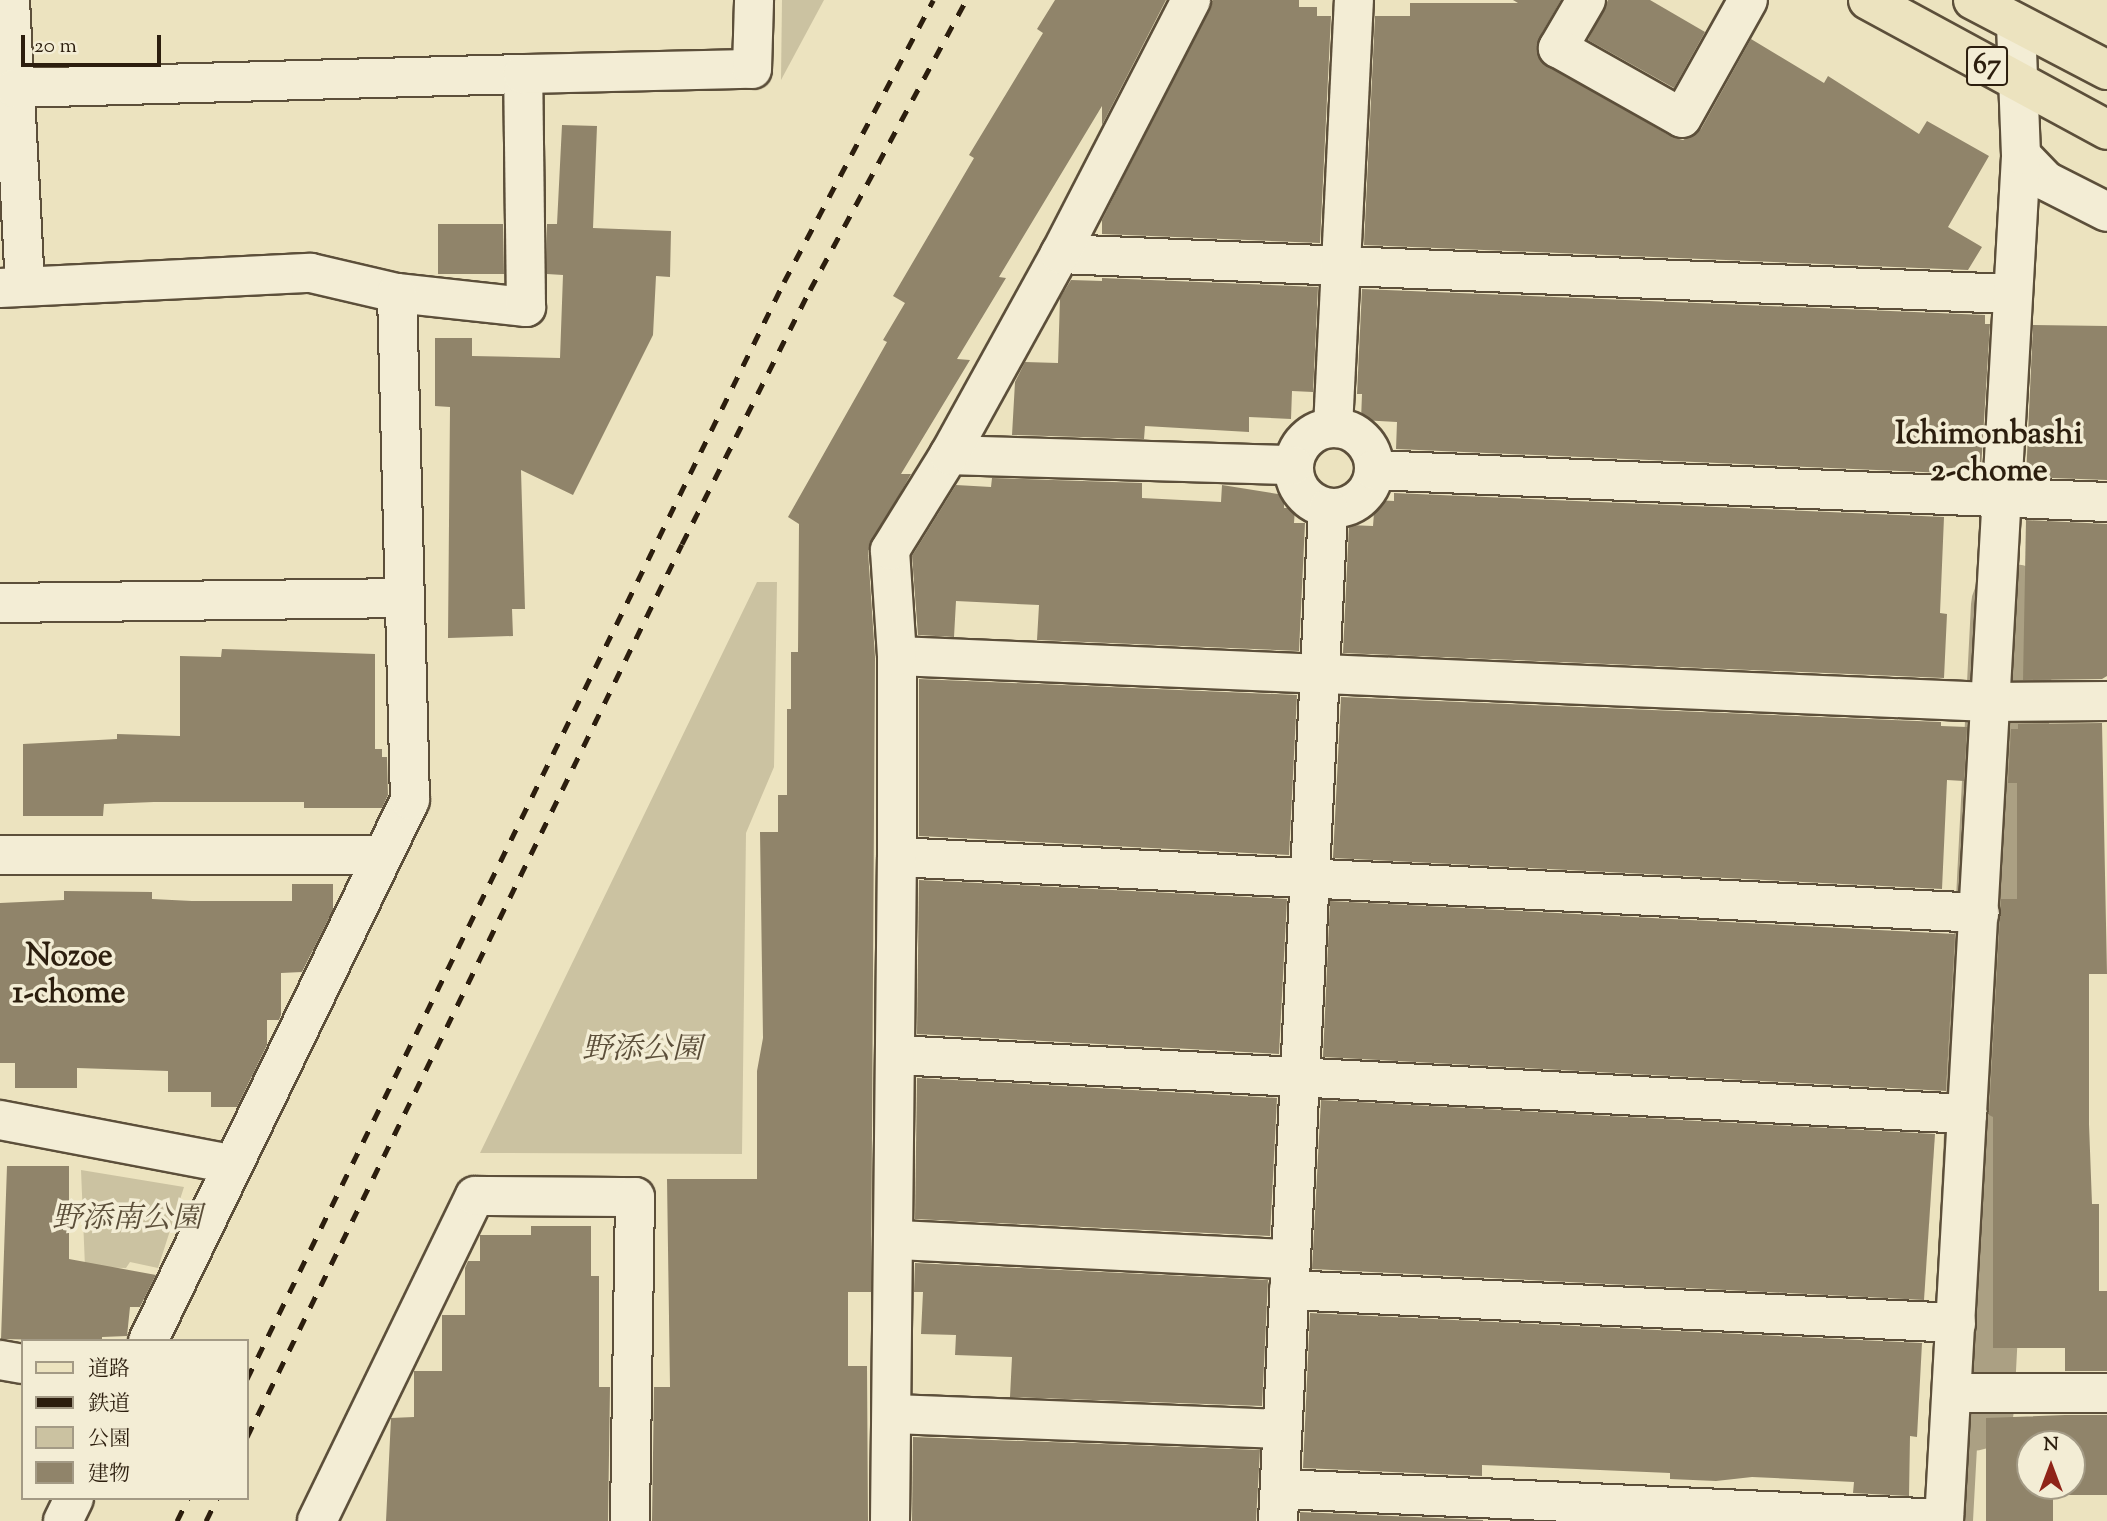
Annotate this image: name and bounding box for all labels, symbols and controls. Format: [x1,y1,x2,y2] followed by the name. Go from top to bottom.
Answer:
[24,21,164,65] scale bar
[34,32,77,62] text: 20 m
[1966,42,2008,90] road number: 67
[1895,417,2083,492] district label: Ichimonbashi 2-chome
[13,939,125,1014] district label: Nozoe 1-chome
[582,1033,702,1069] park label: 野添公園
[52,1202,202,1238] park label: 野添南公園
[21,1339,248,1500] legend
[88,1355,130,1385] text: 道路
[88,1390,130,1420] text: 鉄道
[88,1425,130,1455] text: 公園
[2016,1430,2086,1500] north arrow
[2043,1432,2059,1459] text: N
[88,1460,130,1490] text: 建物

